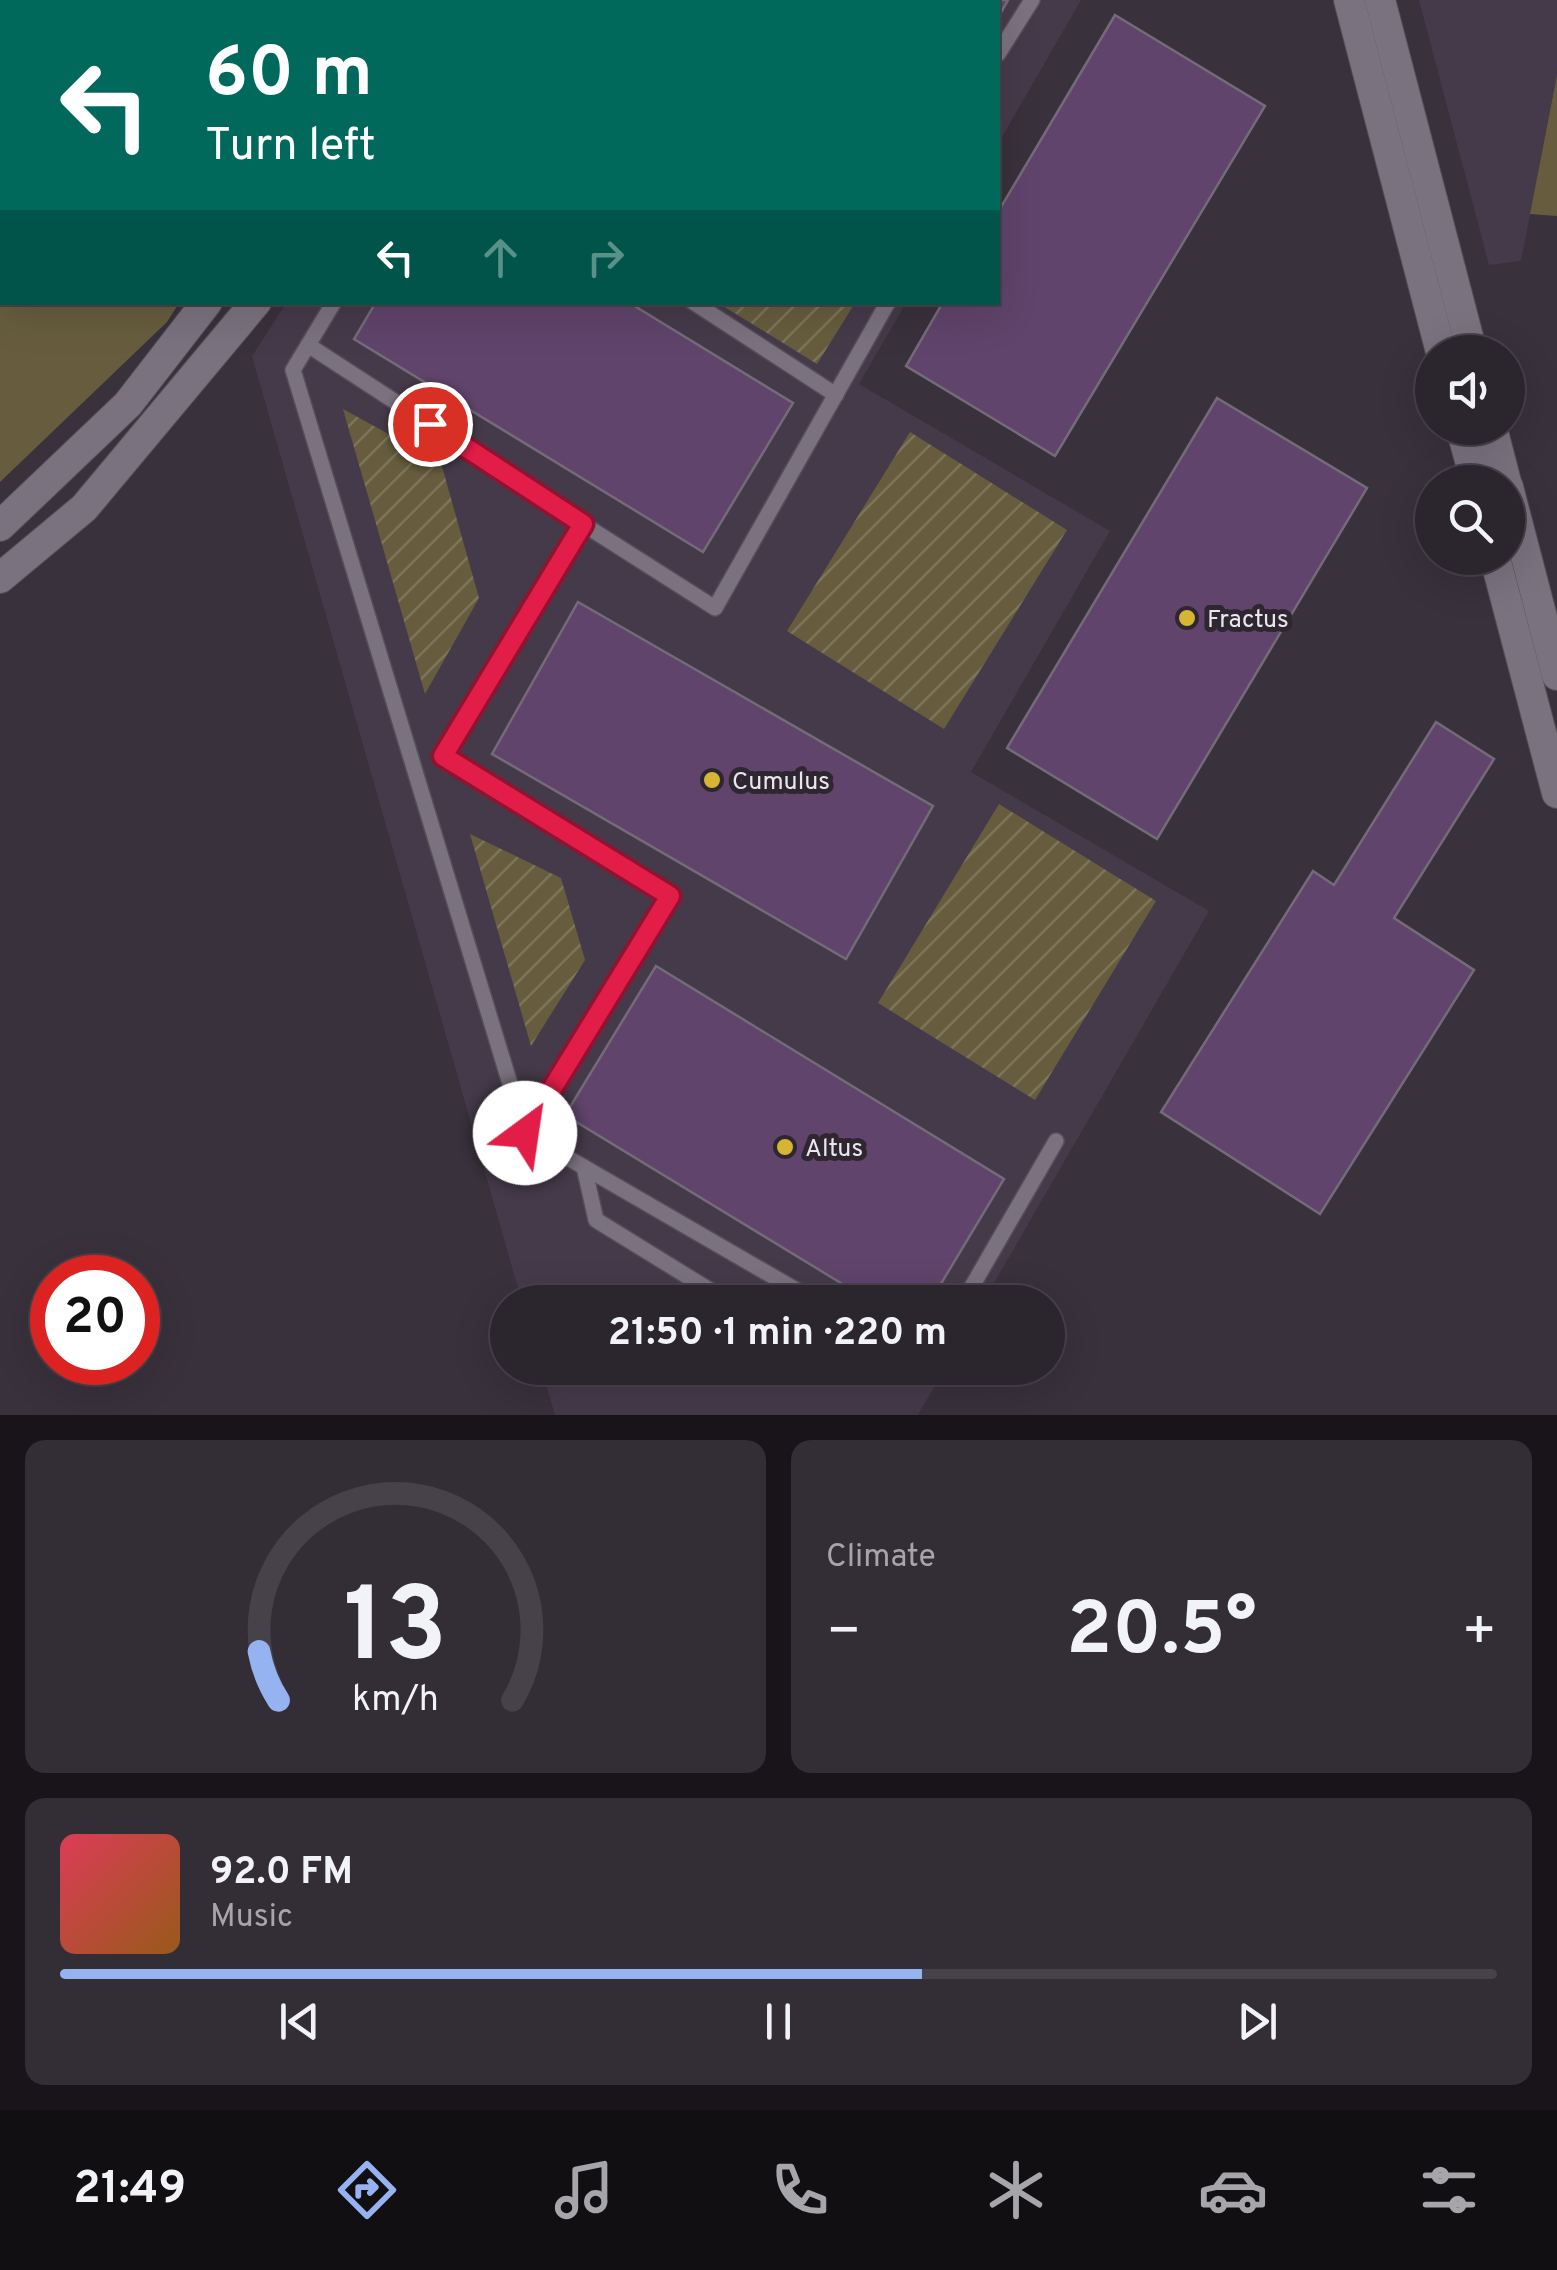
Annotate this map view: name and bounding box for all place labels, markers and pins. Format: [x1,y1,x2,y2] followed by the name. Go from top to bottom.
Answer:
[388,382,473,467] pin
[1207,605,1289,637] place label: Fractus
[1176,607,1198,629] marker: Fractus
[732,767,830,799] place label: Cumulus
[701,769,723,791] marker: Cumulus
[805,1134,863,1166] place label: Altus
[774,1136,796,1158] marker: Altus

